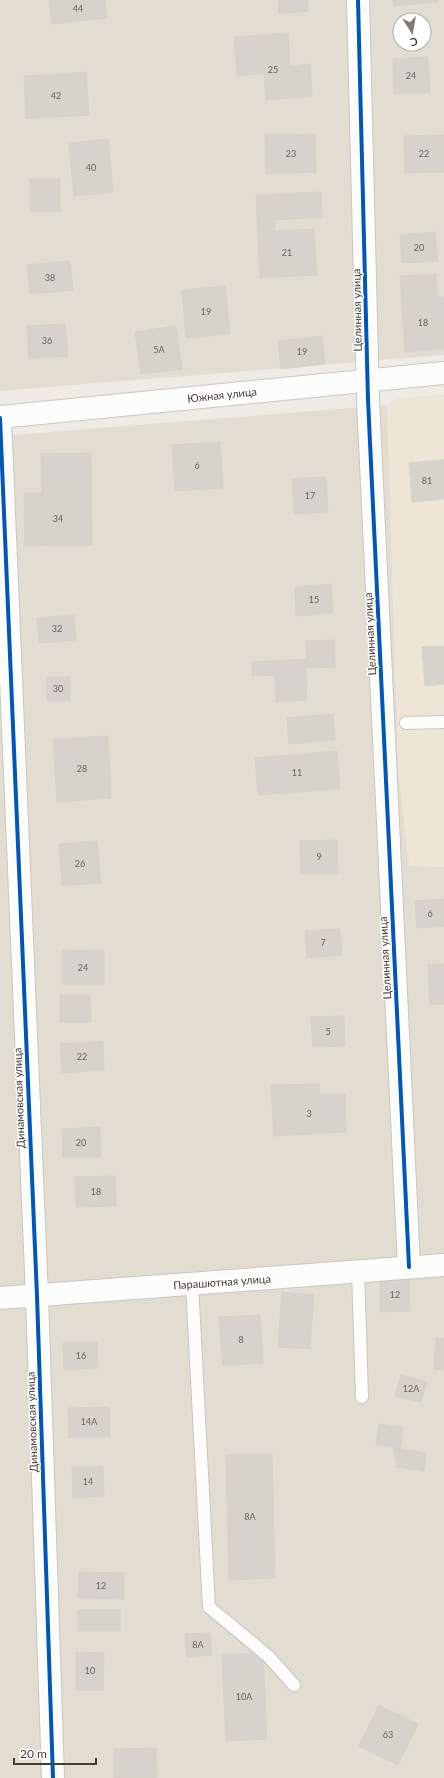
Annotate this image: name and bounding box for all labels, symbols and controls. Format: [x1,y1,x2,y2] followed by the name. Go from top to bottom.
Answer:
[73,3,83,14] house number: 44
[392,12,432,52] north arrow
[408,35,419,50] text: С
[268,64,278,75] house number: 25
[406,70,416,81] house number: 24
[51,90,61,101] house number: 42
[286,148,296,159] house number: 23
[419,148,429,159] house number: 22
[86,162,96,173] house number: 40
[414,242,424,253] house number: 20
[282,247,292,258] house number: 21
[349,268,364,352] street label: Целинная улица
[45,272,55,283] house number: 38
[201,306,211,317] house number: 19
[418,317,428,328] house number: 18
[42,335,52,346] house number: 36
[153,344,166,355] house number: 5А
[297,346,307,357] house number: 19
[187,384,257,405] street label: Южная улица
[194,460,200,471] house number: 6
[422,475,432,486] house number: 81
[305,490,315,501] house number: 17
[53,513,63,524] house number: 34
[361,592,378,676] street label: Целинная улица
[309,594,319,605] house number: 15
[52,623,62,634] house number: 32
[53,683,63,694] house number: 30
[77,763,87,774] house number: 28
[292,767,302,778] house number: 11
[316,851,322,862] house number: 9
[75,858,85,869] house number: 26
[427,908,433,919] house number: 6
[376,916,393,1000] street label: Целинная улица
[320,937,326,948] house number: 7
[78,962,88,973] house number: 24
[325,1026,331,1037] house number: 5
[10,1047,27,1149] street label: Динамовская улица
[77,1051,87,1062] house number: 22
[306,1108,312,1119] house number: 3
[76,1137,86,1148] house number: 20
[91,1186,101,1197] house number: 18
[173,1272,271,1291] street label: Парашютная улица
[390,1289,400,1300] house number: 12
[238,1334,244,1345] house number: 8
[76,1350,86,1361] house number: 16
[23,1371,40,1473] street label: Динамовская улица
[403,1383,420,1394] house number: 12А
[81,1416,98,1427] house number: 14А
[83,1476,93,1487] house number: 14
[244,1511,257,1522] house number: 8А
[96,1580,106,1591] house number: 12
[192,1639,205,1650] house number: 8А
[85,1665,95,1676] house number: 10
[236,1691,253,1702] house number: 10А
[383,1729,393,1740] house number: 63
[14,1740,96,1766] scale bar
[20,1746,47,1761] text: 20 m

